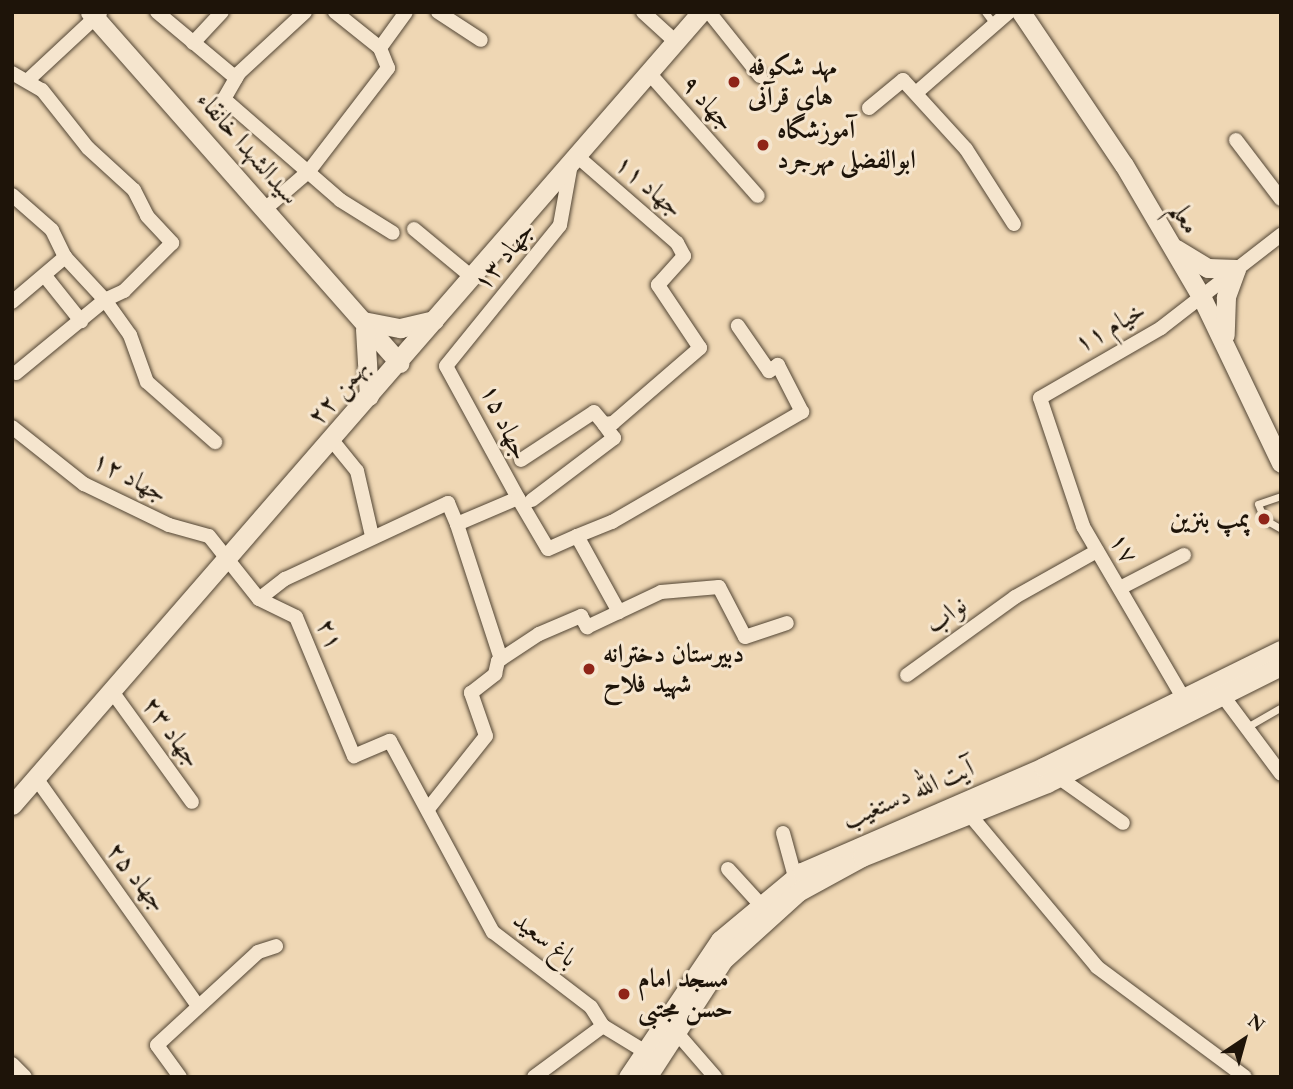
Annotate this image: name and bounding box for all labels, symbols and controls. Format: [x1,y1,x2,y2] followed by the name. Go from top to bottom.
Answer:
[748,51,837,112] place label: مهد شکوفه های قرآنی
[675,68,741,138] street label: جهاد ۹
[726,74,742,90] marker: مهد شکوفه های قرآنی
[190,85,306,211] street label: سیدالشهدا خانقاء
[777,114,916,176] place label: آموزشگاه ابوالفضلی مهرجرد
[755,137,771,153] marker: آموزشگاه ابوالفضلی مهرجرد
[608,148,690,224] street label: جهاد ۱۱
[1163,196,1207,240] street label: معلم
[467,215,541,297] street label: جهاد ۱۳
[1069,295,1151,359] street label: خیام ۱۱
[301,353,375,431] street label: ۲۲ بهمن
[474,379,536,465] street label: جهاد ۱۵
[87,444,173,510] street label: جهاد ۱۲
[1170,503,1250,535] place label: پمپ بنزین
[1256,511,1272,527] marker: پمپ بنزین
[1103,527,1145,569] street label: ۱۷
[919,589,973,641] street label: نواب
[310,614,350,654] street label: ۲۱
[603,638,744,700] place label: دبیرستان دخترانه شهید فلاح
[581,661,597,677] marker: دبیرستان دخترانه شهید فلاح
[136,690,208,774] street label: جهاد ۲۳
[837,752,979,836] street label: آیت الله دستغیب
[100,836,174,918] street label: جهاد ۲۵
[507,904,583,974] street label: باغ سعید
[638,963,733,1024] place label: مسجد امام حسن مجتبی
[616,986,632,1002] marker: مسجد امام حسن مجتبی
[1209,1005,1279,1075] north arrow
[1243,1008,1270,1037] text: N

